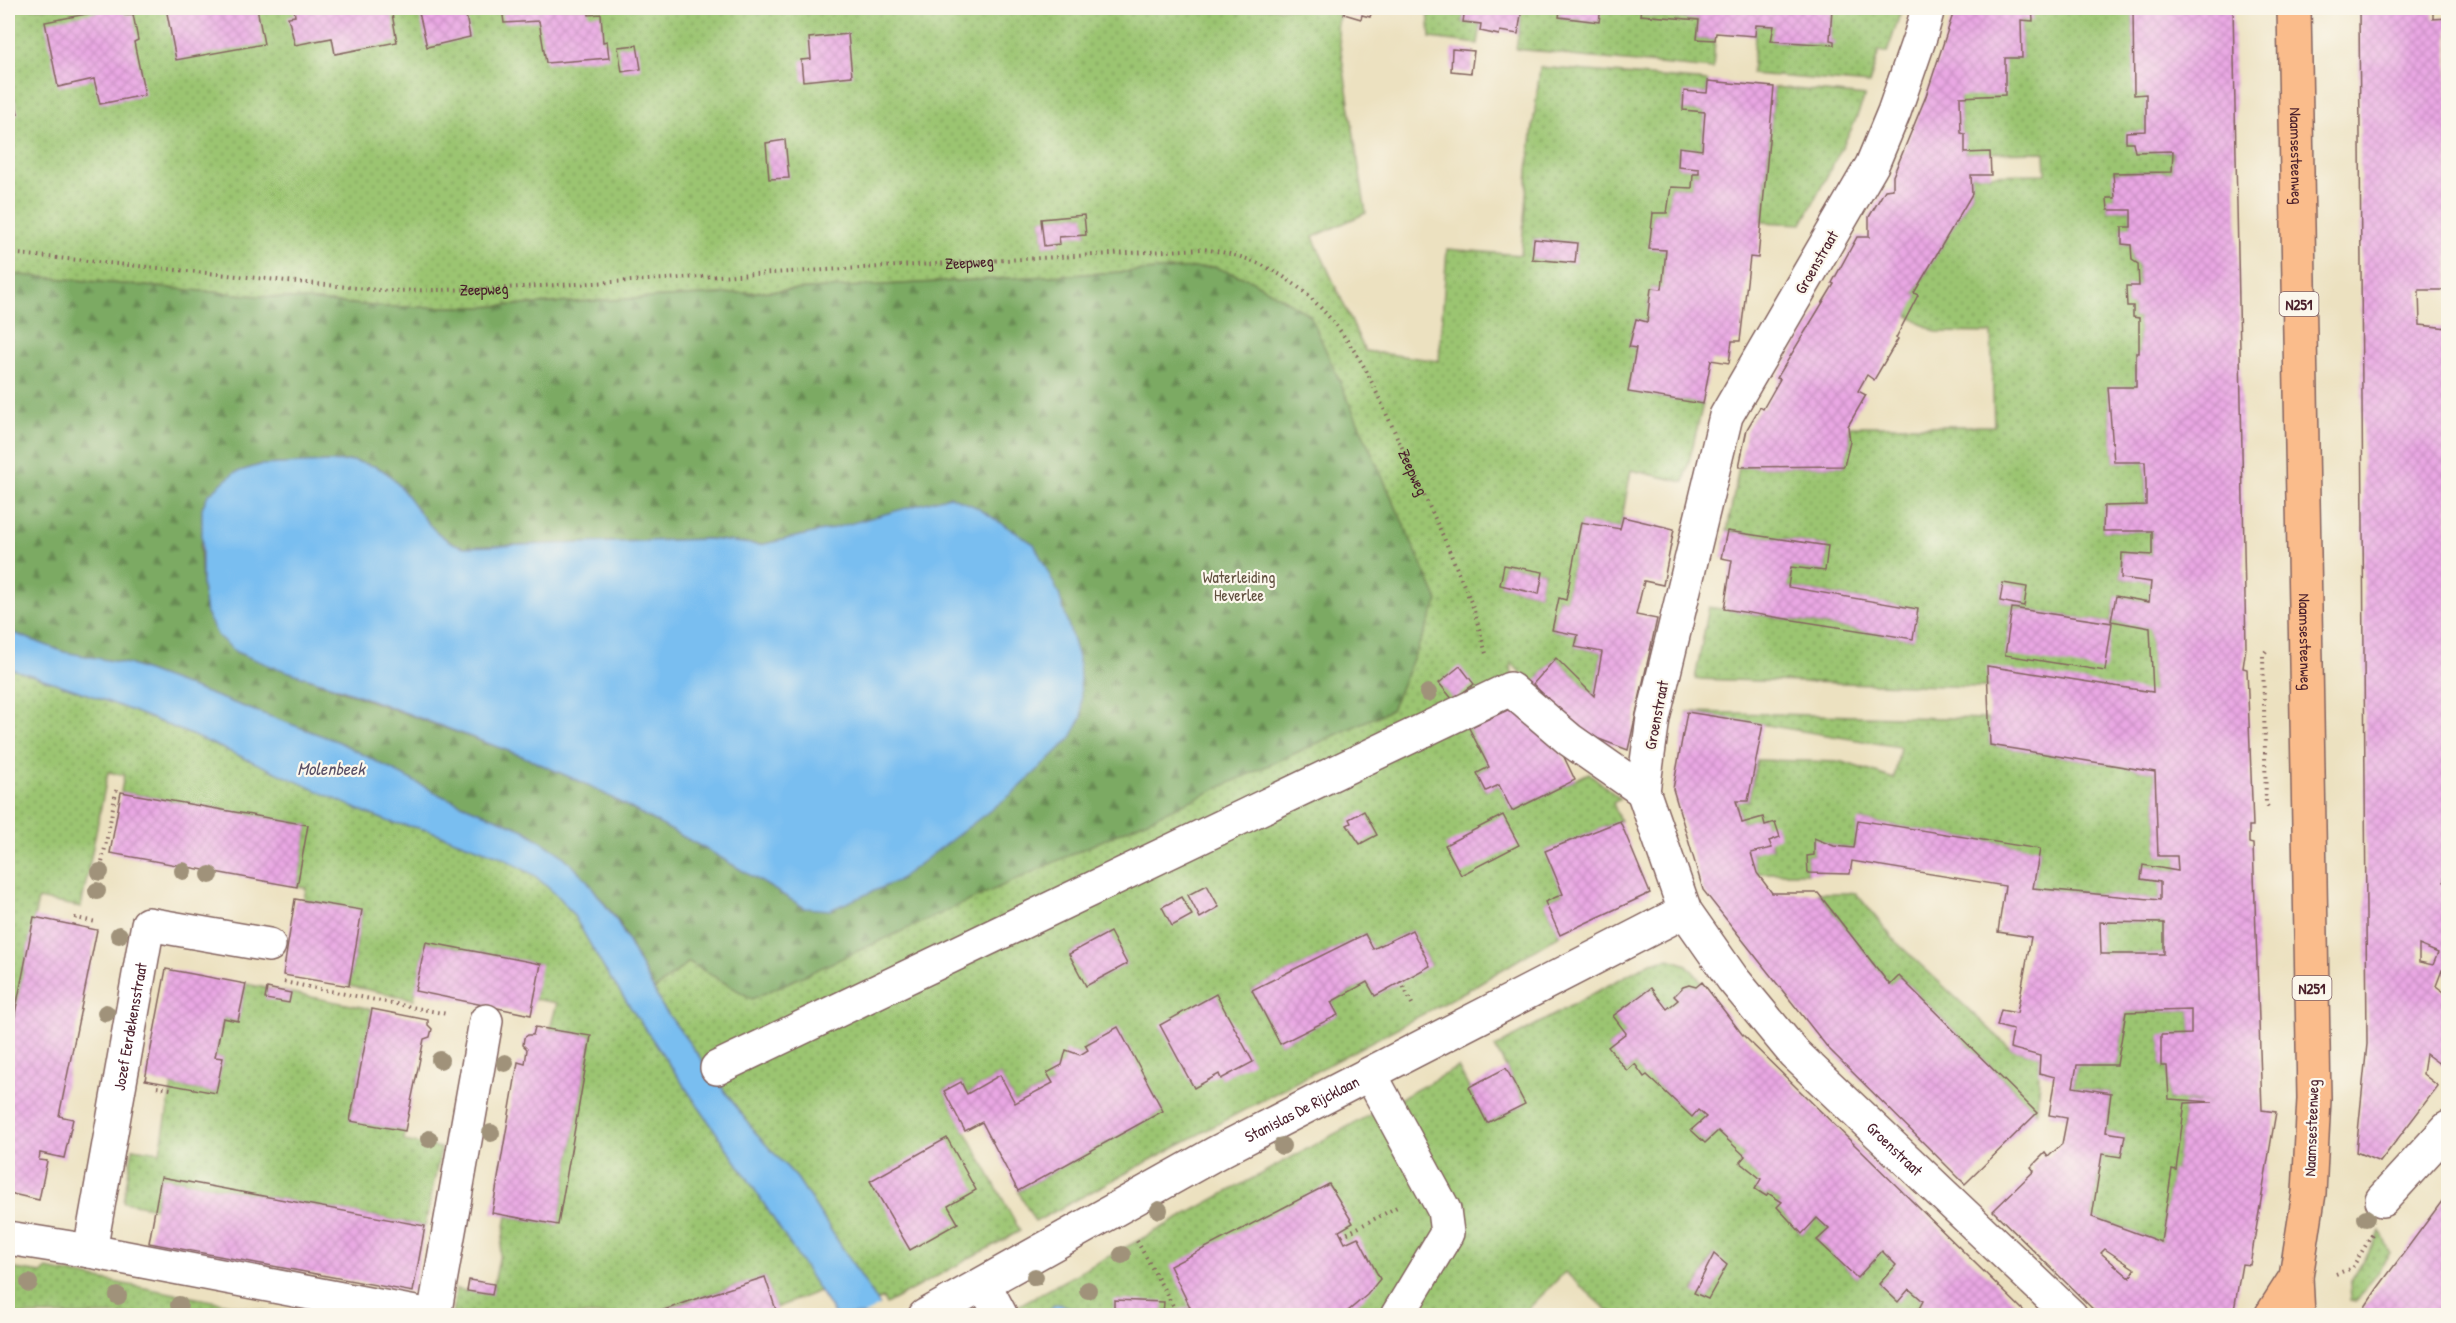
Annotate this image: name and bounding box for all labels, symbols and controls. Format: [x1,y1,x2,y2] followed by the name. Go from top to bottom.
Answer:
[2285,107,2309,205] street label: Naamsesteenweg
[1789,226,1843,298] street label: Groenstraat
[944,250,994,274] street label: Zeepweg
[460,277,509,301] street label: Zeepweg
[2280,292,2318,316] road number: N251
[1393,445,1434,499] street label: Zeepweg
[1203,566,1275,606] park label: Waterleiding Heverlee
[2294,593,2318,691] street label: Naamsesteenweg
[1639,678,1674,751] street label: Groenstraat
[297,756,366,781] water label: Molenbeek
[108,960,152,1092] street label: Jozef Eerdekensstraat
[2292,976,2332,1000] road number: N251
[1241,1070,1363,1147] street label: Stanislas De Rijcklaan
[2298,1079,2324,1177] street label: Naamsesteenweg
[1862,1117,1928,1181] street label: Groenstraat

